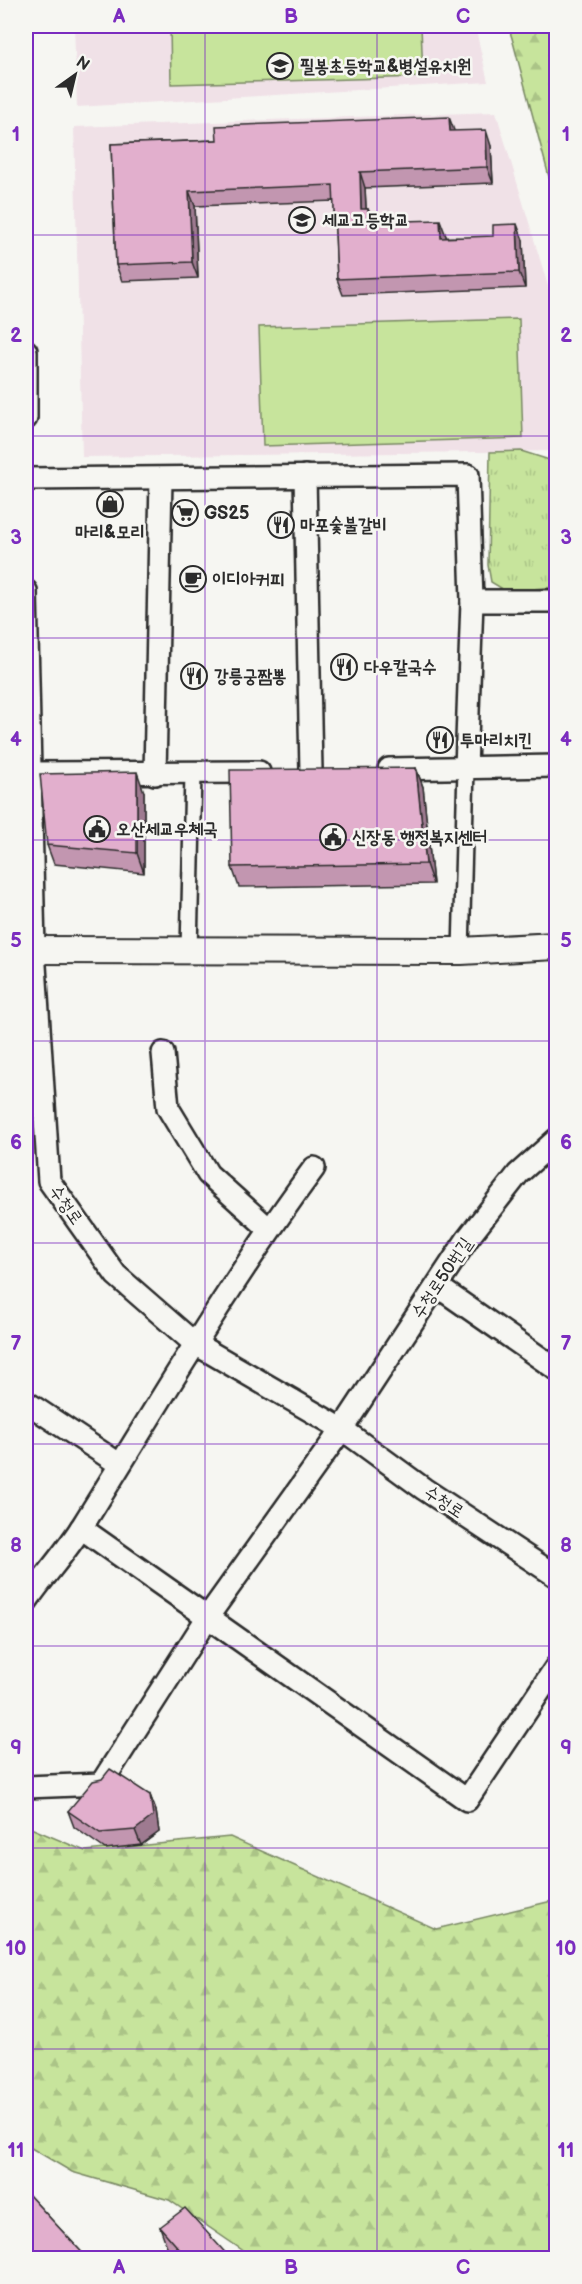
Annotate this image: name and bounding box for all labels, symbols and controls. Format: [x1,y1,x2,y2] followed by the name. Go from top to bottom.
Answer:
[112,5,126,29] text: A
[284,5,298,29] text: B
[456,5,470,29] text: C
[45,45,105,105] north arrow
[265,51,295,81] school or university icon: 필봉초등학교&병설유치원
[72,53,93,75] text: N
[300,56,471,77] place label: 필봉초등학교&병설유치원
[12,123,20,147] text: 1
[562,123,570,147] text: 1
[287,205,317,235] school or university icon: 세교고등학교
[322,210,409,231] place label: 세교고등학교
[10,324,22,348] text: 2
[560,324,572,348] text: 2
[95,489,125,519] shop icon: 마리&모리
[170,498,200,528] supermarket icon: GS25
[204,503,249,524] place label: GS25
[266,510,296,540] restaurant icon: 마포숯불갈비
[300,515,387,536] place label: 마포숯불갈비
[75,522,145,543] place label: 마리&모리
[10,526,22,550] text: 3
[560,526,572,550] text: 3
[178,564,208,594] cafe icon: 이디아커피
[212,569,284,590] place label: 이디아커피
[329,652,359,682] restaurant icon: 다우칼국수
[364,657,436,678] place label: 다우칼국수
[179,661,209,691] restaurant icon: 강릉궁짬뽕
[214,666,286,687] place label: 강릉궁짬뽕
[425,725,455,755] restaurant icon: 투마리치킨
[10,728,22,752] text: 4
[560,728,572,752] text: 4
[460,730,532,751] place label: 투마리치킨
[82,814,112,844] public building icon: 오산세교우체국
[116,819,217,840] place label: 오산세교우체국
[318,822,348,852] public building icon: 신장동 행정복지센터
[352,827,487,848] place label: 신장동 행정복지센터
[10,929,22,953] text: 5
[560,929,572,953] text: 5
[10,1131,22,1155] text: 6
[560,1131,572,1155] text: 6
[45,1181,87,1229] street label: 수청로
[407,1233,477,1323] street label: 수청로50번길
[10,1332,22,1356] text: 7
[560,1332,572,1356] text: 7
[420,1481,468,1523] street label: 수청로
[10,1534,22,1558] text: 8
[560,1534,572,1558] text: 8
[10,1736,22,1760] text: 9
[560,1736,572,1760] text: 9
[6,1937,26,1961] text: 10
[556,1937,576,1961] text: 10
[8,2139,24,2163] text: 11
[558,2139,574,2163] text: 11
[112,2256,126,2280] text: A
[284,2256,298,2280] text: B
[456,2256,470,2280] text: C

